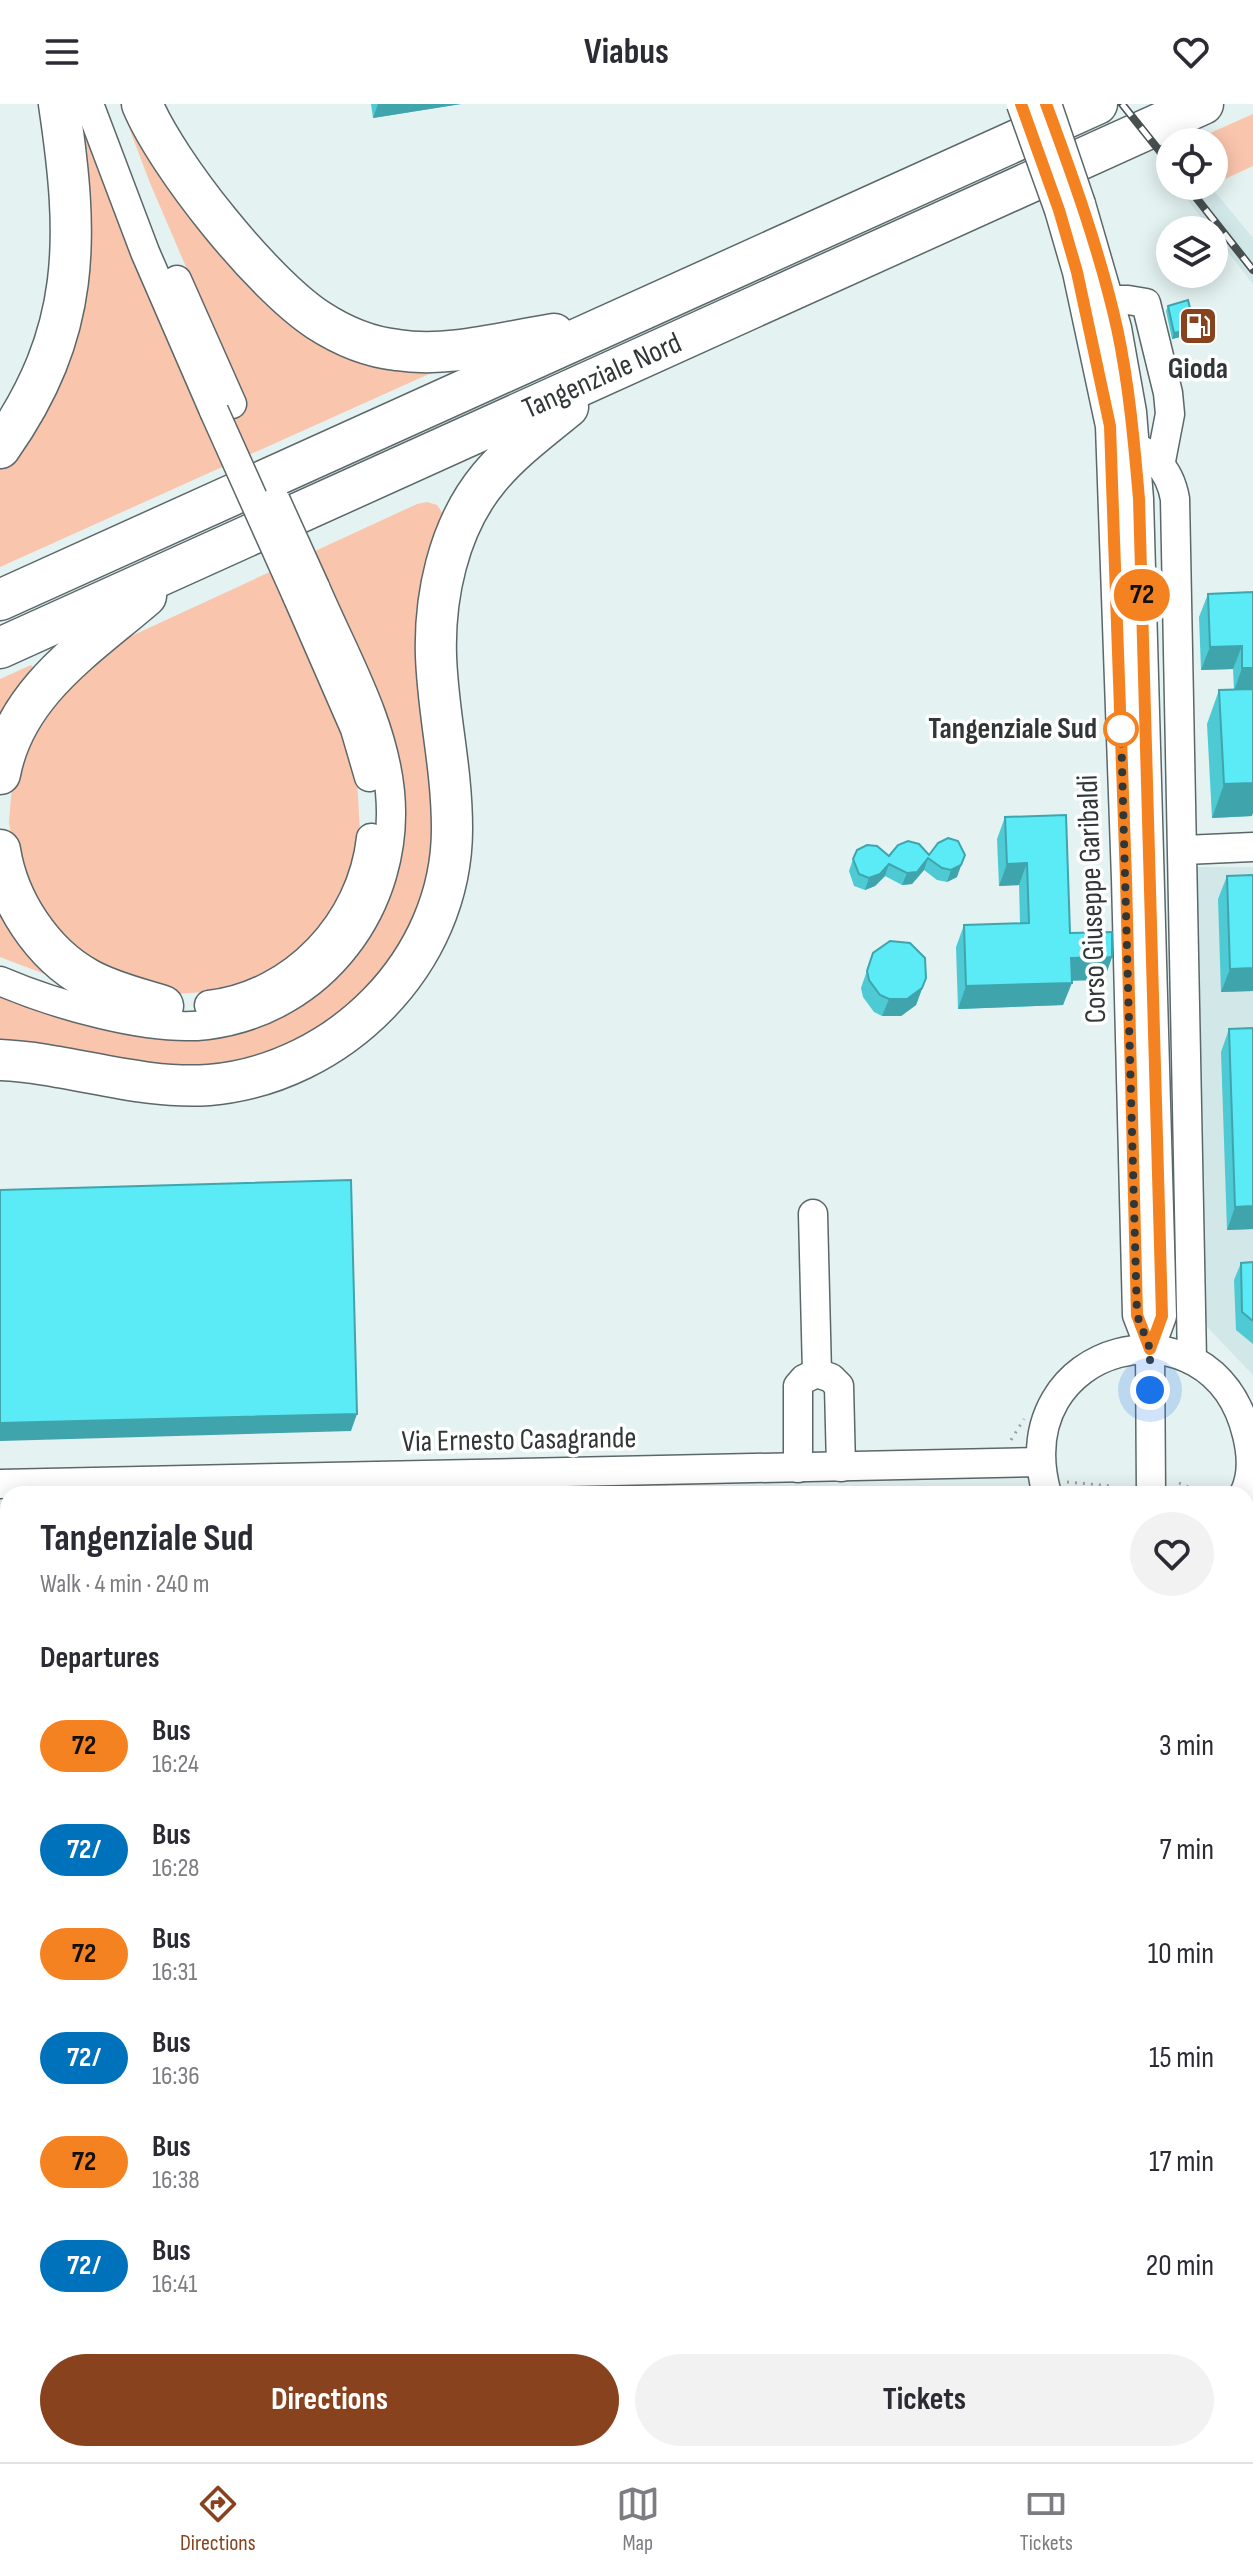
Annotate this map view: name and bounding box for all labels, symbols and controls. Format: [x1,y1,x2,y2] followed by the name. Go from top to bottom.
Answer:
[40,30,84,74] icon: menu
[1169,30,1213,74] icon: heart
[584,31,669,74] text: Viabus
[1156,128,1228,288] map controls
[1156,128,1228,200] button: locate
[1156,216,1228,288] button: layers
[1177,305,1219,347] fuel station icon: Gioda
[517,325,687,427] street label: Tangenziale Nord
[1168,351,1228,387] place label: Gioda
[1106,569,1178,621] line badge: 72
[1130,578,1154,611] text: 72
[928,711,1097,747] place label: Tangenziale Sud
[1104,712,1138,746] marker: Tangenziale Sud
[1070,774,1114,1024] street label: Corso Giuseppe Garibaldi
[1130,1370,1170,1410] your location
[401,1420,637,1460] street label: Via Ernesto Casagrande
[1130,1512,1214,1596] button: heart
[40,1516,254,1561] text: Tangenziale Sud
[40,1569,209,1600] text: Walk · 4 min · 240 m
[40,1640,160,1676] text: Departures
[152,1713,191,1749] text: Bus
[1159,1728,1214,1764] text: 3 min
[72,1729,96,1762] text: 72
[152,1749,199,1780] text: 16:24
[152,1817,191,1853] text: Bus
[1160,1832,1214,1868] text: 7 min
[67,1833,101,1866] text: 72/
[152,1853,200,1884] text: 16:28
[152,1921,191,1957] text: Bus
[1148,1936,1214,1972] text: 10 min
[72,1937,96,1970] text: 72
[152,1957,197,1988] text: 16:31
[152,2025,191,2061] text: Bus
[1149,2040,1214,2076] text: 15 min
[67,2041,101,2074] text: 72/
[152,2061,200,2092] text: 16:36
[152,2129,191,2165] text: Bus
[1149,2144,1214,2180] text: 17 min
[72,2145,96,2178] text: 72
[152,2165,200,2196] text: 16:38
[152,2233,191,2269] text: Bus
[1146,2248,1214,2284] text: 20 min
[67,2249,101,2282] text: 72/
[152,2269,197,2300] text: 16:41
[40,2354,619,2446] button: Directions
[635,2354,1214,2446] button: Tickets
[180,2482,256,2557] tab: Directions
[616,2482,660,2557] tab: Map
[1020,2482,1073,2557] tab: Tickets

